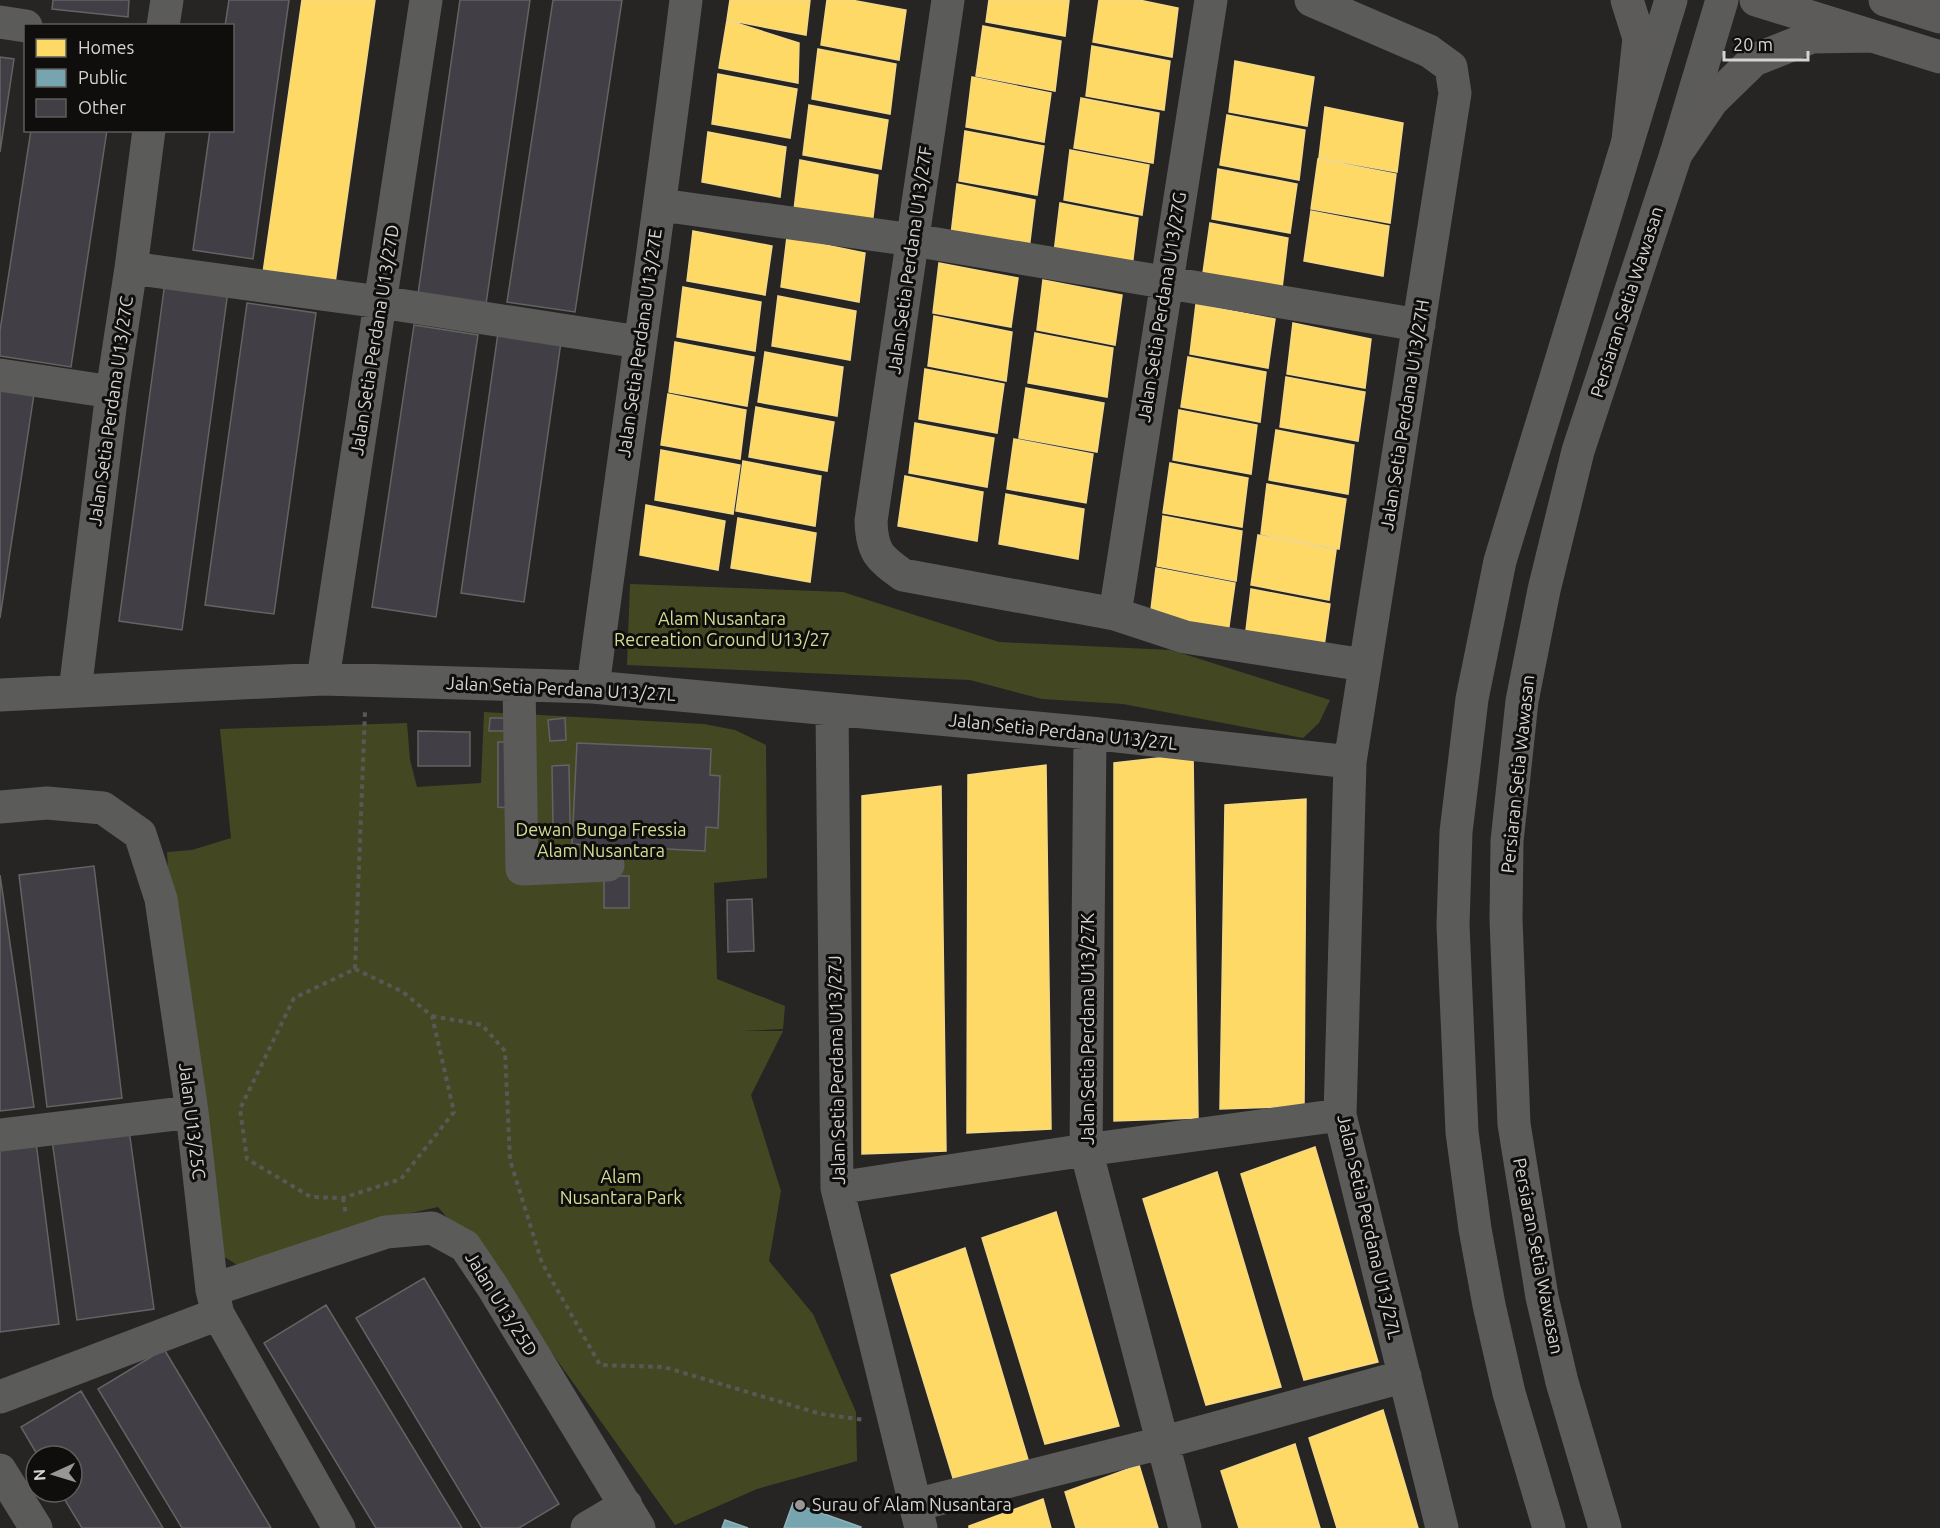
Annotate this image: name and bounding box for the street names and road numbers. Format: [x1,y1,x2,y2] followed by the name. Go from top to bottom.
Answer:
[883,144,935,375] street label: Jalan Setia Perdana U13/27F
[1133,190,1189,423] street label: Jalan Setia Perdana U13/27G
[1586,204,1666,400] street label: Persiaran Setia Wawasan
[346,223,402,457] street label: Jalan Setia Perdana U13/27D
[613,227,665,459] street label: Jalan Setia Perdana U13/27E
[84,295,136,527] street label: Jalan Setia Perdana U13/27C
[1376,298,1432,532] street label: Jalan Setia Perdana U13/27H
[446,672,676,704] street label: Jalan Setia Perdana U13/27L
[1497,674,1537,874] street label: Persiaran Setia Wawasan
[948,709,1179,753] street label: Jalan Setia Perdana U13/27L
[1077,913,1097,1145] street label: Jalan Setia Perdana U13/27K
[824,955,848,1185] street label: Jalan Setia Perdana U13/27J
[176,1062,210,1180] street label: Jalan U13/25C
[1334,1112,1406,1341] street label: Jalan Setia Perdana U13/27L
[1510,1156,1568,1356] street label: Persiaran Setia Wawasan
[462,1248,542,1359] street label: Jalan U13/25D

